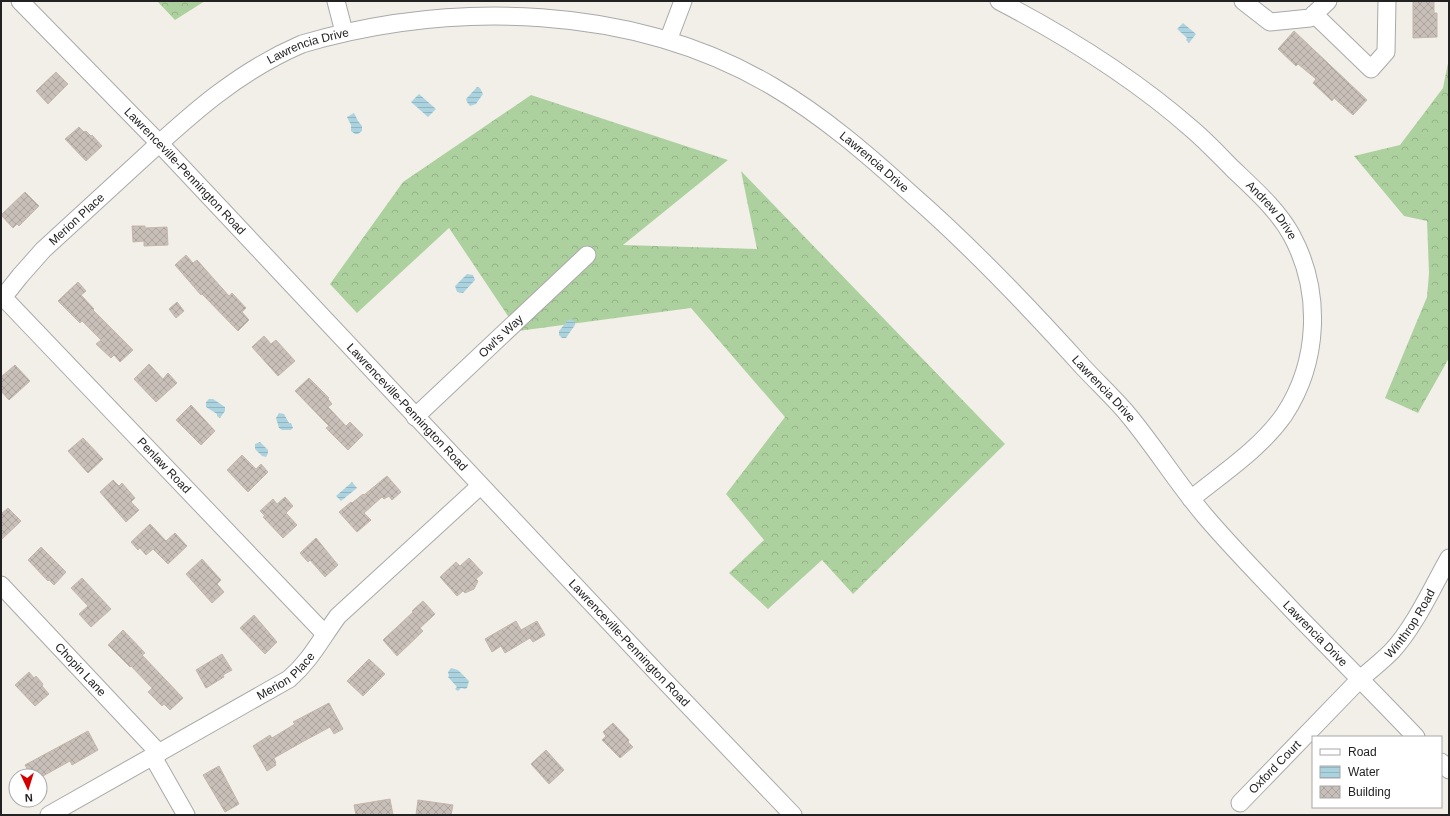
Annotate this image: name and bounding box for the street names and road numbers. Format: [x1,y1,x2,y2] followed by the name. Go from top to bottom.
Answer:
[265,25,351,67] street label: Lawrencia Drive
[121,105,248,238] street label: Lawrenceville-Pennington Road
[837,129,912,195] street label: Lawrencia Drive
[1243,178,1300,242] street label: Andrew Drive
[46,190,107,248] street label: Merion Place
[476,312,526,360] street label: Owl's Way
[344,340,470,474] street label: Lawrenceville-Pennington Road
[1069,353,1139,425] street label: Lawrencia Drive
[134,435,194,496] street label: Penlaw Road
[566,576,692,709] street label: Lawrenceville-Pennington Road
[1382,587,1438,661] street label: Winthrop Road
[1280,598,1351,670] street label: Lawrencia Drive
[52,640,109,699] street label: Chopin Lane
[254,649,318,703] street label: Merion Place
[1246,737,1304,797] street label: Oxford Court

